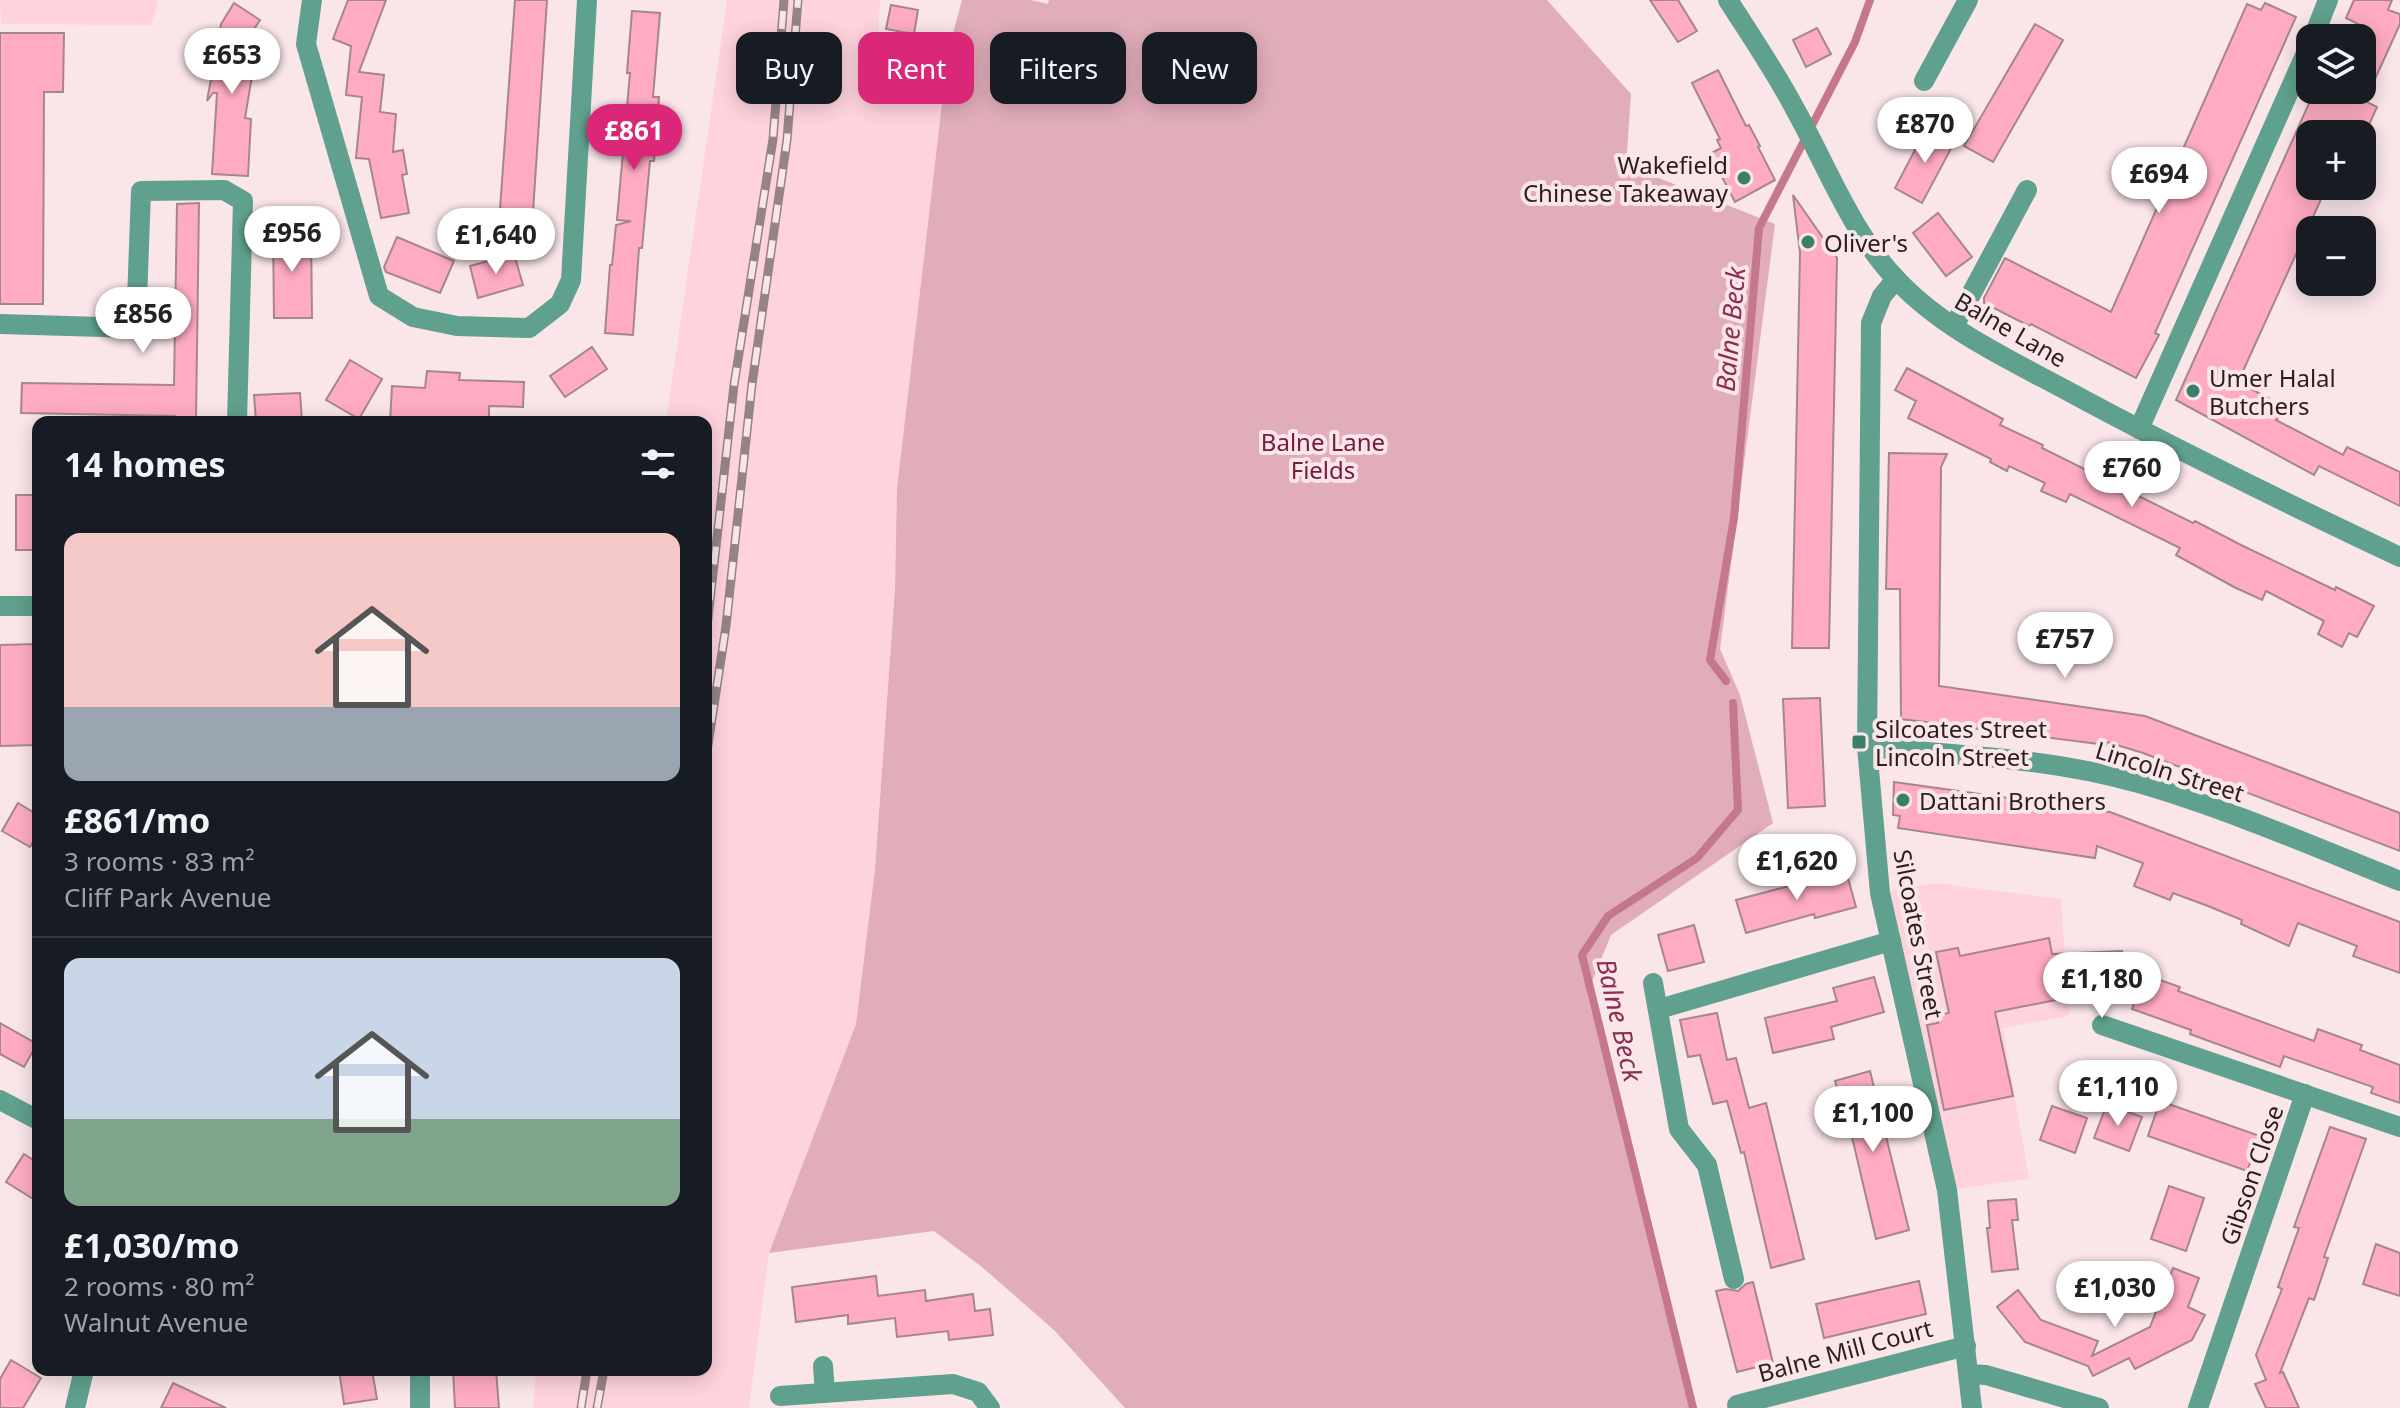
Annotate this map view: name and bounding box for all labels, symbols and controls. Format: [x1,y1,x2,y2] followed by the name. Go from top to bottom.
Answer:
[2296,24,2376,296] map controls
[2296,24,2376,104] button: layers
[185,28,279,96] pin: £653
[736,32,842,104] chip: Buy
[858,32,974,104] chip: Rent
[990,32,1126,104] chip: Filters
[1142,32,1257,104] chip: New
[202,36,262,72] text: £653
[1878,97,1972,165] pin: £870
[587,104,681,172] pin: £861
[1895,105,1955,141] text: £870
[604,112,664,148] text: £861
[2296,120,2376,200] button: +
[2112,147,2206,215] pin: £694
[1523,148,1729,209] place label: Wakefield Chinese Takeaway
[2129,155,2189,191] text: £694
[1735,169,1753,187] marker: Wakefield Chinese Takeaway
[245,206,339,274] pin: £956
[431,208,561,276] pin: £1,640
[262,214,322,250] text: £956
[455,216,537,252] text: £1,640
[2296,216,2376,296] button: −
[1824,226,1908,259] place label: Oliver's
[1799,233,1817,251] marker: Oliver's
[1707,264,1753,393] water label: Balne Beck
[1949,284,2073,374] street label: Balne Lane
[96,287,190,355] pin: £856
[113,295,173,331] text: £856
[2209,361,2336,422] place label: Umer Halal Butchers
[2184,382,2202,400] marker: Umer Halal Butchers
[1261,425,1385,486] park label: Balne Lane Fields
[64,441,226,487] text: 14 homes
[2085,441,2179,509] pin: £760
[636,442,680,486] icon: filters
[2102,449,2162,485] text: £760
[300,585,444,729] icon: home
[2018,612,2112,680] pin: £757
[2035,620,2095,656] text: £757
[1875,712,2047,773] place label: Silcoates Street Lincoln Street
[1850,733,1868,751] marker: Silcoates Street Lincoln Street
[2092,733,2249,809] street label: Lincoln Street
[1919,784,2106,817] place label: Dattani Brothers
[1894,791,1912,809] marker: Dattani Brothers
[64,797,210,843] text: £861/mo
[1732,834,1862,902] pin: £1,620
[1756,842,1838,878] text: £1,620
[64,843,254,879] text: 3 rooms · 83 m²
[1886,846,1952,1022] street label: Silcoates Street
[64,879,271,915] text: Cliff Park Avenue
[2037,952,2167,1020] pin: £1,180
[1588,955,1652,1086] water label: Balne Beck
[2061,960,2143,996] text: £1,180
[300,1010,444,1154] icon: home
[2053,1060,2183,1128] pin: £1,110
[2077,1068,2159,1104] text: £1,110
[1808,1086,1938,1154] pin: £1,100
[1832,1094,1914,1130] text: £1,100
[2212,1100,2290,1250] street label: Gibson Close
[64,1222,239,1268] text: £1,030/mo
[2050,1261,2180,1329] pin: £1,030
[64,1268,254,1304] text: 2 rooms · 80 m²
[2074,1269,2156,1305] text: £1,030
[64,1304,249,1340] text: Walnut Avenue
[1754,1311,1936,1389] street label: Balne Mill Court

